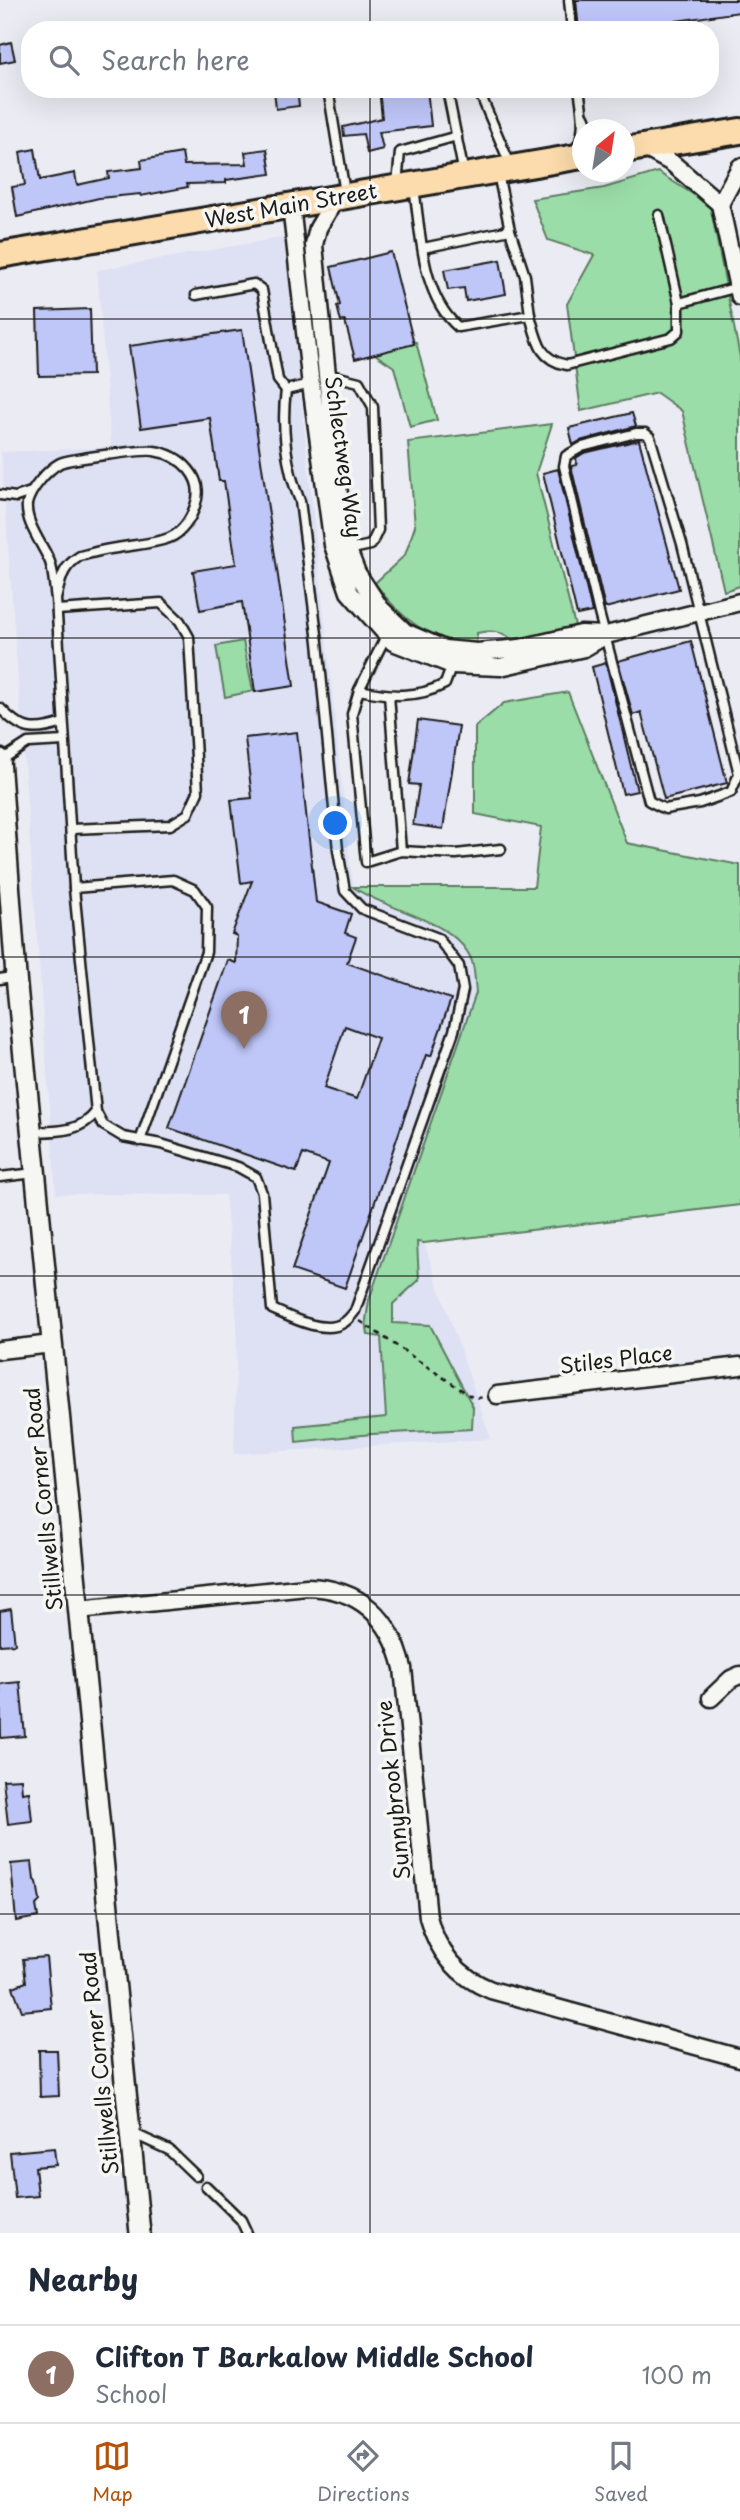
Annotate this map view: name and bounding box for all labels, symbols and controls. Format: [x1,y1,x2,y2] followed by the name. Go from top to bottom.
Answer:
[21,21,719,98] search box
[101,40,250,79] text: Search here
[45,41,83,79] icon: search
[572,119,635,182] north arrow
[202,173,379,235] street label: West Main Street
[318,374,372,540] street label: Schlectweg Way
[318,806,352,840] your location
[221,991,267,1049] pin: 1
[558,1335,674,1381] street label: Stiles Place
[14,1386,70,1613] street label: Stillwells Corner Road
[367,1699,417,1882] street label: Sunnybrook Drive
[70,1950,126,2177] street label: Stillwells Corner Road
[28,2256,138,2301] text: Nearby
[95,2337,533,2376] text: Clifton T Barkalow Middle School
[46,2357,57,2392] text: 1
[642,2357,712,2392] text: 100 m
[95,2376,167,2411] text: School
[92,2437,133,2507] tab: Map
[317,2437,410,2507] tab: Directions
[594,2437,648,2507] tab: Saved

